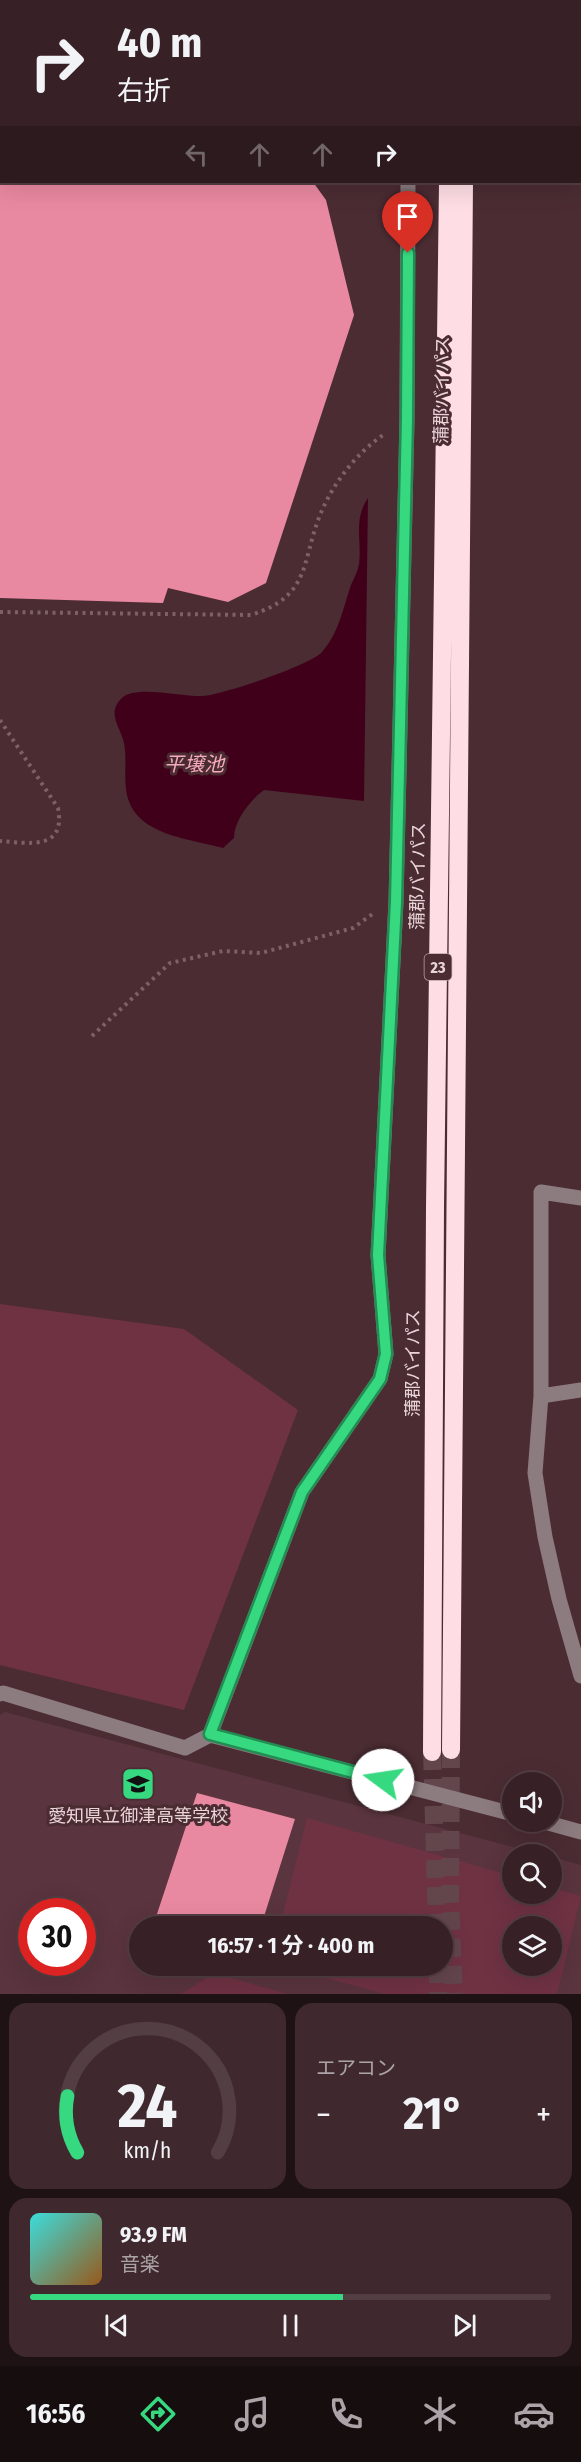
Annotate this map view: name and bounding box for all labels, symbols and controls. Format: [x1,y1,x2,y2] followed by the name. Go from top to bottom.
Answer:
[117,18,202,68] text: 40 m
[18,24,96,102] icon: right
[117,75,171,107] text: 右折
[180,138,213,171] icon: left
[243,138,276,171] icon: ahead
[306,138,339,171] icon: ahead
[369,138,402,171] icon: right
[382,191,433,253] pin
[391,200,424,233] icon: arrive
[430,336,454,444] street label: 蒲郡バイパス
[164,752,226,776] water label: 平壌池
[406,822,430,930] street label: 蒲郡バイパス
[424,954,452,980] road number: 23
[402,1309,424,1417] street label: 蒲郡バイパス
[351,1748,415,1812] position arrow
[120,1766,156,1802] school or university icon: 愛知県立御津高等学校
[502,1772,562,1976] map controls
[502,1772,562,1832] button: sound
[48,1805,228,1827] place label: 愛知県立御津高等学校
[502,1844,562,1904] button: search
[18,1898,96,1976] speed limit sign: 30
[502,1916,562,1976] button: layers
[208,1932,374,1959] text: 16:57 · 1 分 · 400 m
[316,2056,396,2080] text: エアコン
[117,2069,177,2144] text: 24
[403,2087,464,2141] text: 21°
[316,2095,331,2135] text: −
[536,2095,551,2135] text: +
[124,2138,171,2164] text: km/h
[120,2221,187,2248] text: 93.9 FM
[120,2252,160,2276] text: 音楽
[100,2309,133,2342] icon: previous
[274,2309,307,2342] icon: pause
[448,2309,481,2342] icon: next
[137,2393,179,2435] icon: directions
[231,2393,273,2435] icon: music
[325,2393,367,2435] icon: phone
[419,2393,461,2435] icon: climate
[513,2393,555,2435] icon: car
[26,2398,85,2430] text: 16:56

